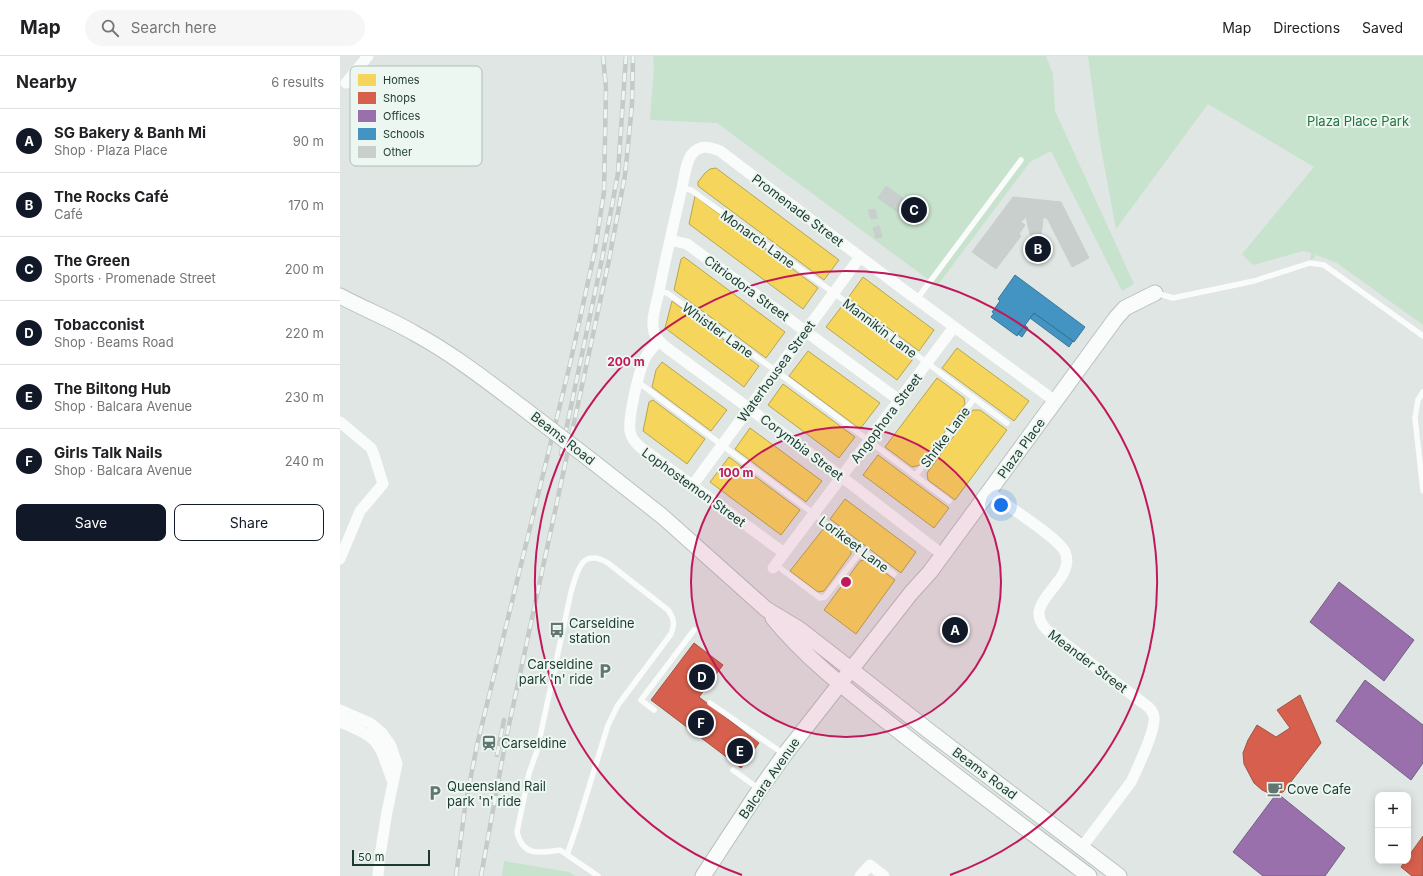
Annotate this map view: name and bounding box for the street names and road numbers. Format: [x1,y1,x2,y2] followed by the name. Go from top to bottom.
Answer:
[749,170,847,250] street label: Promenade Street
[718,207,798,271] street label: Monarch Lane
[701,252,793,324] street label: Citriodora Street
[840,295,920,361] street label: Mannikin Lane
[679,299,757,361] street label: Whistler Lane
[734,317,818,425] street label: Waterhousea Street
[847,370,925,466] street label: Angophora Street
[917,403,973,471] street label: Shrike Lane
[528,408,598,468] street label: Beams Road
[757,411,847,483] street label: Corymbia Street
[994,415,1048,481] street label: Plaza Place
[639,444,749,530] street label: Lophostemon Street
[816,513,892,575] street label: Lorikeet Lane
[1045,626,1131,696] street label: Meander Street
[735,734,803,822] street label: Balcara Avenue
[950,744,1020,802] street label: Beams Road

